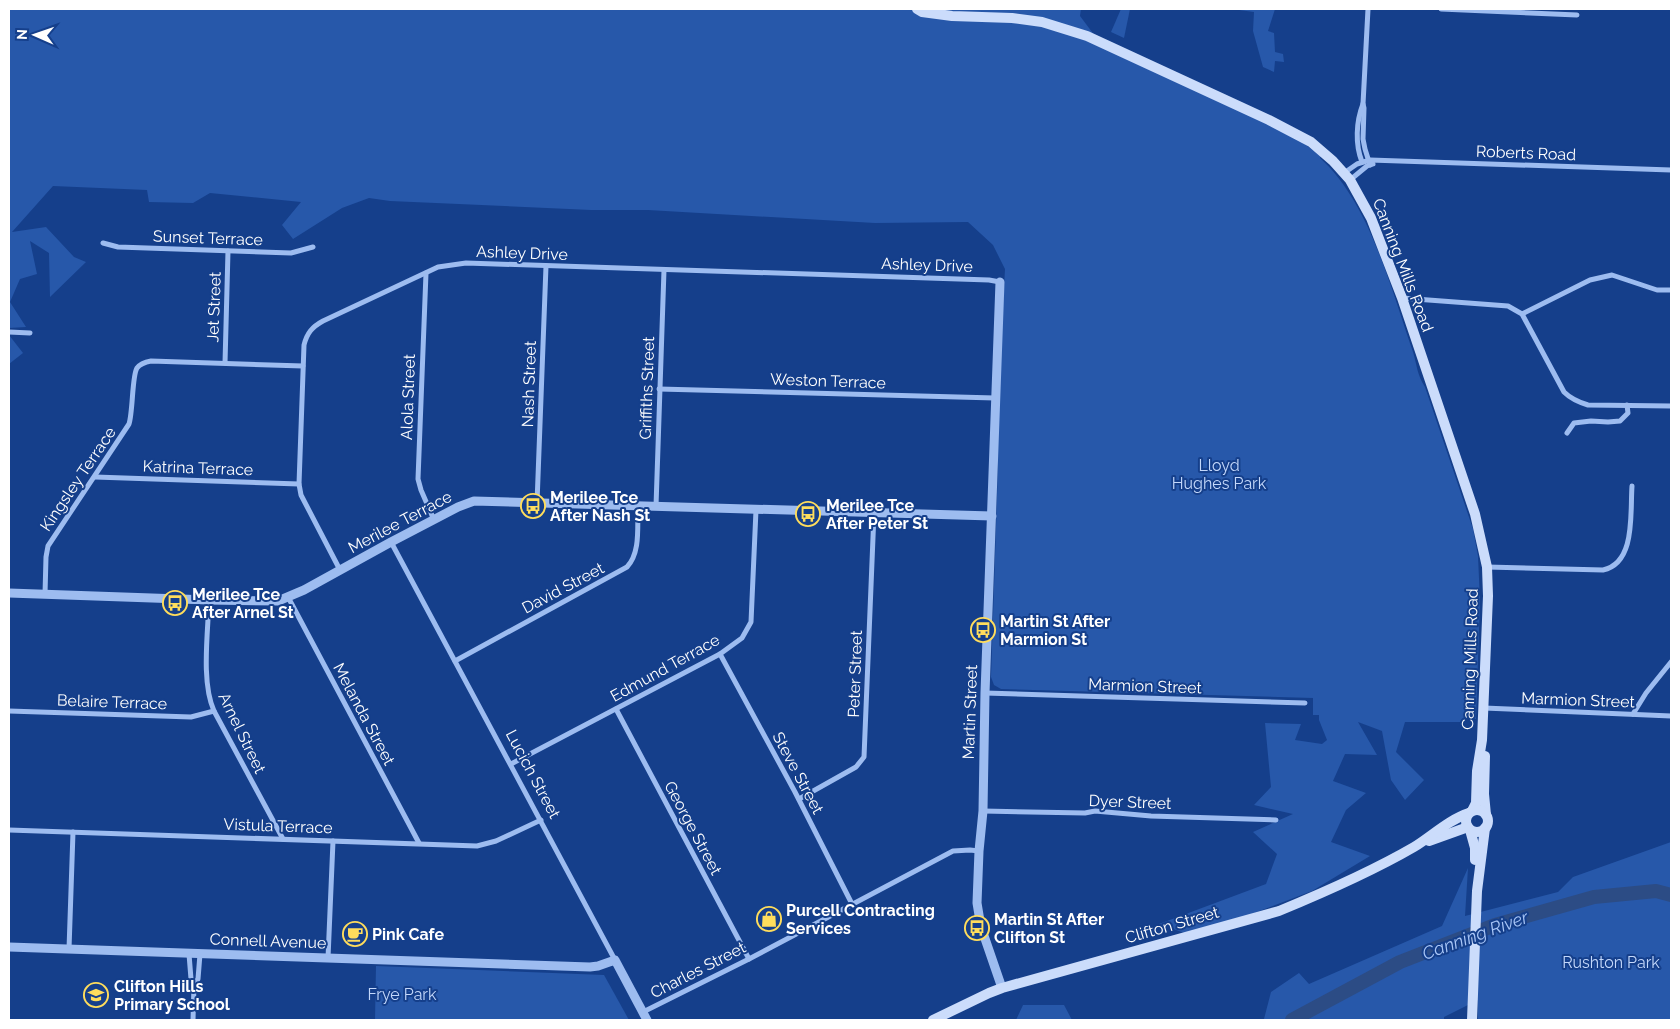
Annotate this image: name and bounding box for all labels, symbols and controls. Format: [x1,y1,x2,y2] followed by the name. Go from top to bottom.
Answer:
[10,10,60,60] north arrow
[14,29,30,40] text: N
[1476,142,1576,164] street label: Roberts Road
[1369,196,1437,335] street label: Canning Mills Road
[153,227,263,249] street label: Sunset Terrace
[476,242,568,264] street label: Ashley Drive
[881,254,973,276] street label: Ashley Drive
[203,271,225,343] street label: Jet Street
[636,335,658,440] street label: Griffiths Street
[518,340,540,428] street label: Nash Street
[397,353,419,440] street label: Alola Street
[770,369,886,393] street label: Weston Terrace
[36,423,120,535] street label: Kingsley Terrace
[1172,456,1267,493] park label: Lloyd Hughes Park
[142,457,254,479] street label: Katrina Terrace
[345,487,455,557] street label: Merilee Terrace
[550,488,650,525] place label: Merilee Tce After Nash St
[520,493,546,519] bus stop icon: Merilee Tce After Nash St
[826,496,928,533] place label: Merilee Tce After Peter St
[795,501,821,527] bus stop icon: Merilee Tce After Peter St
[519,558,608,618] street label: David Street
[192,585,294,622] place label: Merilee Tce After Arnel St
[1458,588,1482,730] street label: Canning Mills Road
[162,590,188,616] bus stop icon: Merilee Tce After Arnel St
[1000,612,1110,649] place label: Martin St After Marmion St
[970,617,996,643] bus stop icon: Martin St After Marmion St
[844,629,866,718] street label: Peter Street
[607,630,723,706] street label: Edmund Terrace
[329,660,399,769] street label: Melanda Street
[959,664,981,760] street label: Martin Street
[1088,675,1203,698] street label: Marmion Street
[1521,689,1636,712] street label: Marmion Street
[214,690,270,777] street label: Arnel Street
[57,691,167,713] street label: Belaire Terrace
[502,726,565,822] street label: Lucich Street
[768,729,828,818] street label: Steve Street
[660,778,726,879] street label: George Street
[1088,791,1172,813] street label: Dyer Street
[223,815,333,837] street label: Vistula Terrace
[786,901,935,938] place label: Purcell Contracting Services
[1123,902,1222,947] street label: Clifton Street
[756,906,782,932] shop icon: Purcell Contracting Services
[1419,906,1532,964] water label: Canning River
[994,910,1104,947] place label: Martin St After Clifton St
[964,915,990,941] bus stop icon: Martin St After Clifton St
[342,921,368,947] cafe icon: Pink Cafe
[372,925,444,944] place label: Pink Cafe
[209,929,327,953] street label: Connell Avenue
[647,938,749,1002] street label: Charles Street
[1562,953,1660,972] park label: Rushton Park
[114,977,231,1014] place label: Clifton Hills Primary School
[83,982,109,1008] school or university icon: Clifton Hills Primary School
[368,985,437,1004] park label: Frye Park

